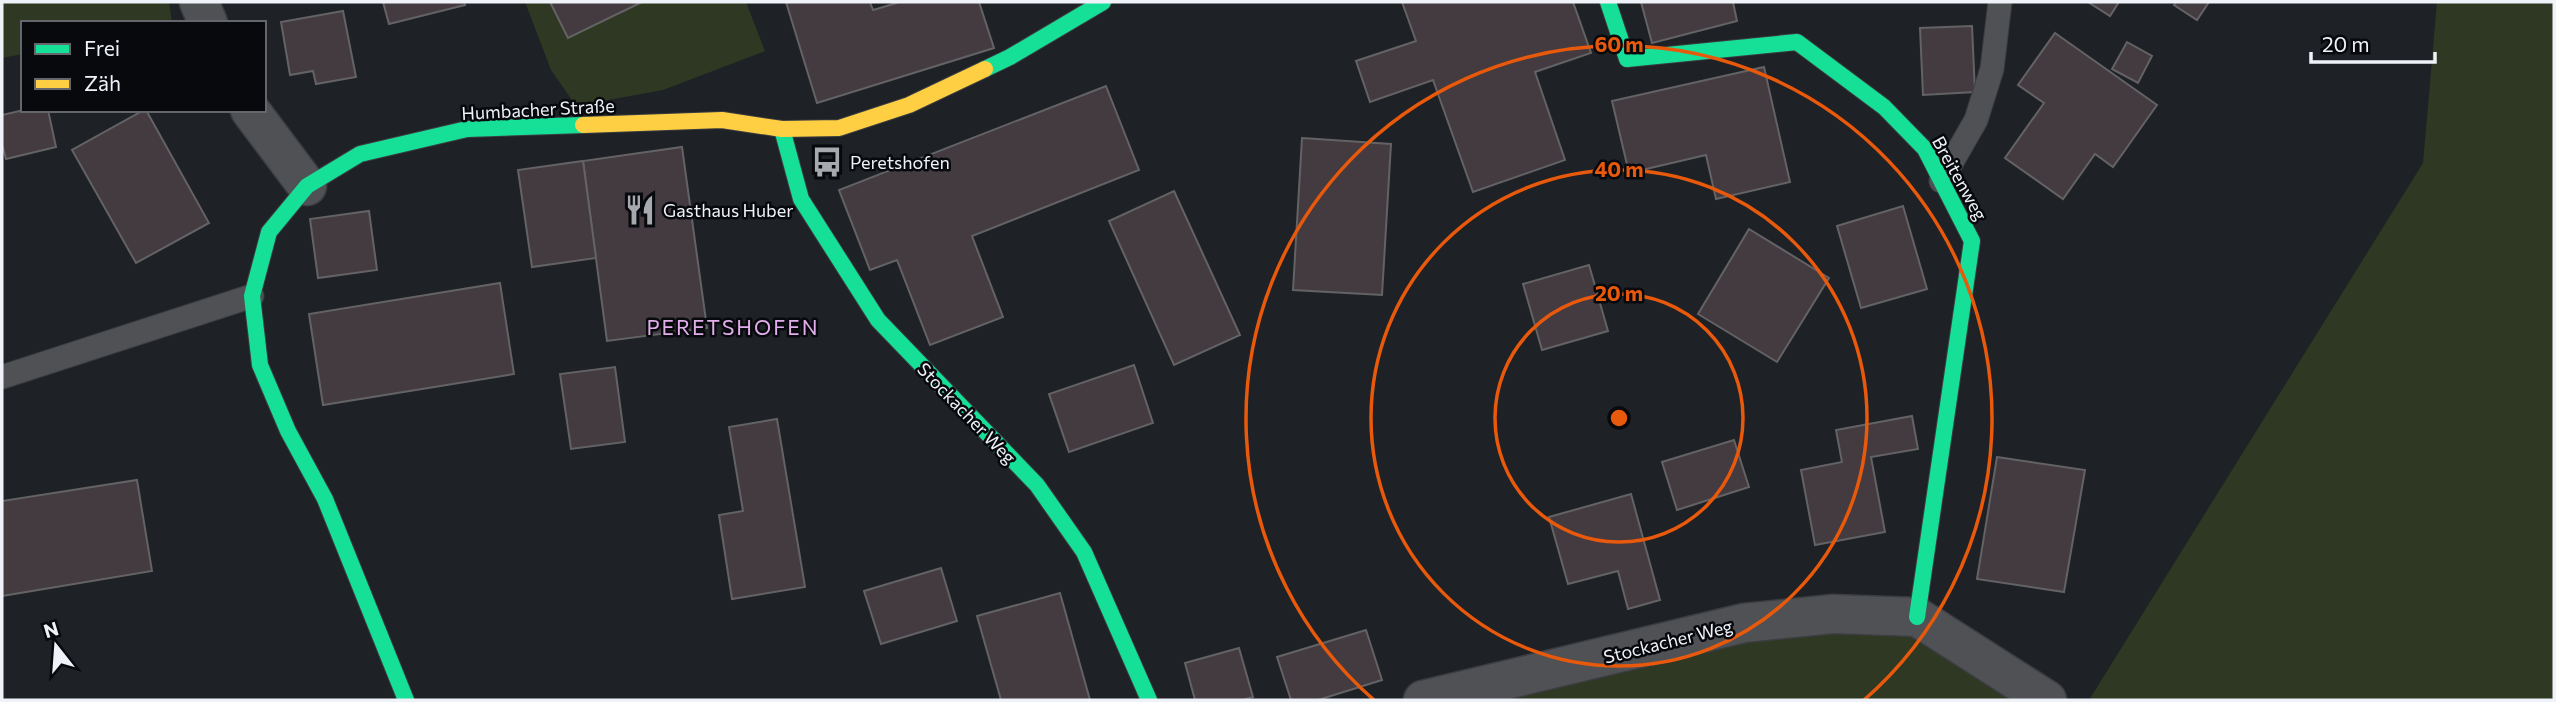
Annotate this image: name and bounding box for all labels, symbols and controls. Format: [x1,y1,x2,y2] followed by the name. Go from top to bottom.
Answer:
[21,21,266,112] legend
[2311,21,2435,65] scale bar
[1594,31,1644,56] text: 60 m
[2322,31,2370,56] text: 20 m
[84,35,120,60] text: Frei
[84,70,121,95] text: Zäh
[461,94,615,124] street label: Humbacher Straße
[1928,132,1992,224] street label: Breitenweg
[810,145,844,179] bus stop icon: Peretshofen
[850,151,950,173] place label: Peretshofen
[1594,156,1644,181] text: 40 m
[623,193,657,227] restaurant icon: Gasthaus Huber
[663,199,793,221] place label: Gasthaus Huber
[1595,280,1643,305] text: 20 m
[646,314,820,339] district label: PERETSHOFEN
[913,358,1021,468] street label: Stockacher Weg
[1607,406,1631,430] centre of rings
[21,611,91,681] north arrow
[1601,614,1735,668] street label: Stockacher Weg
[41,616,61,642] text: N

